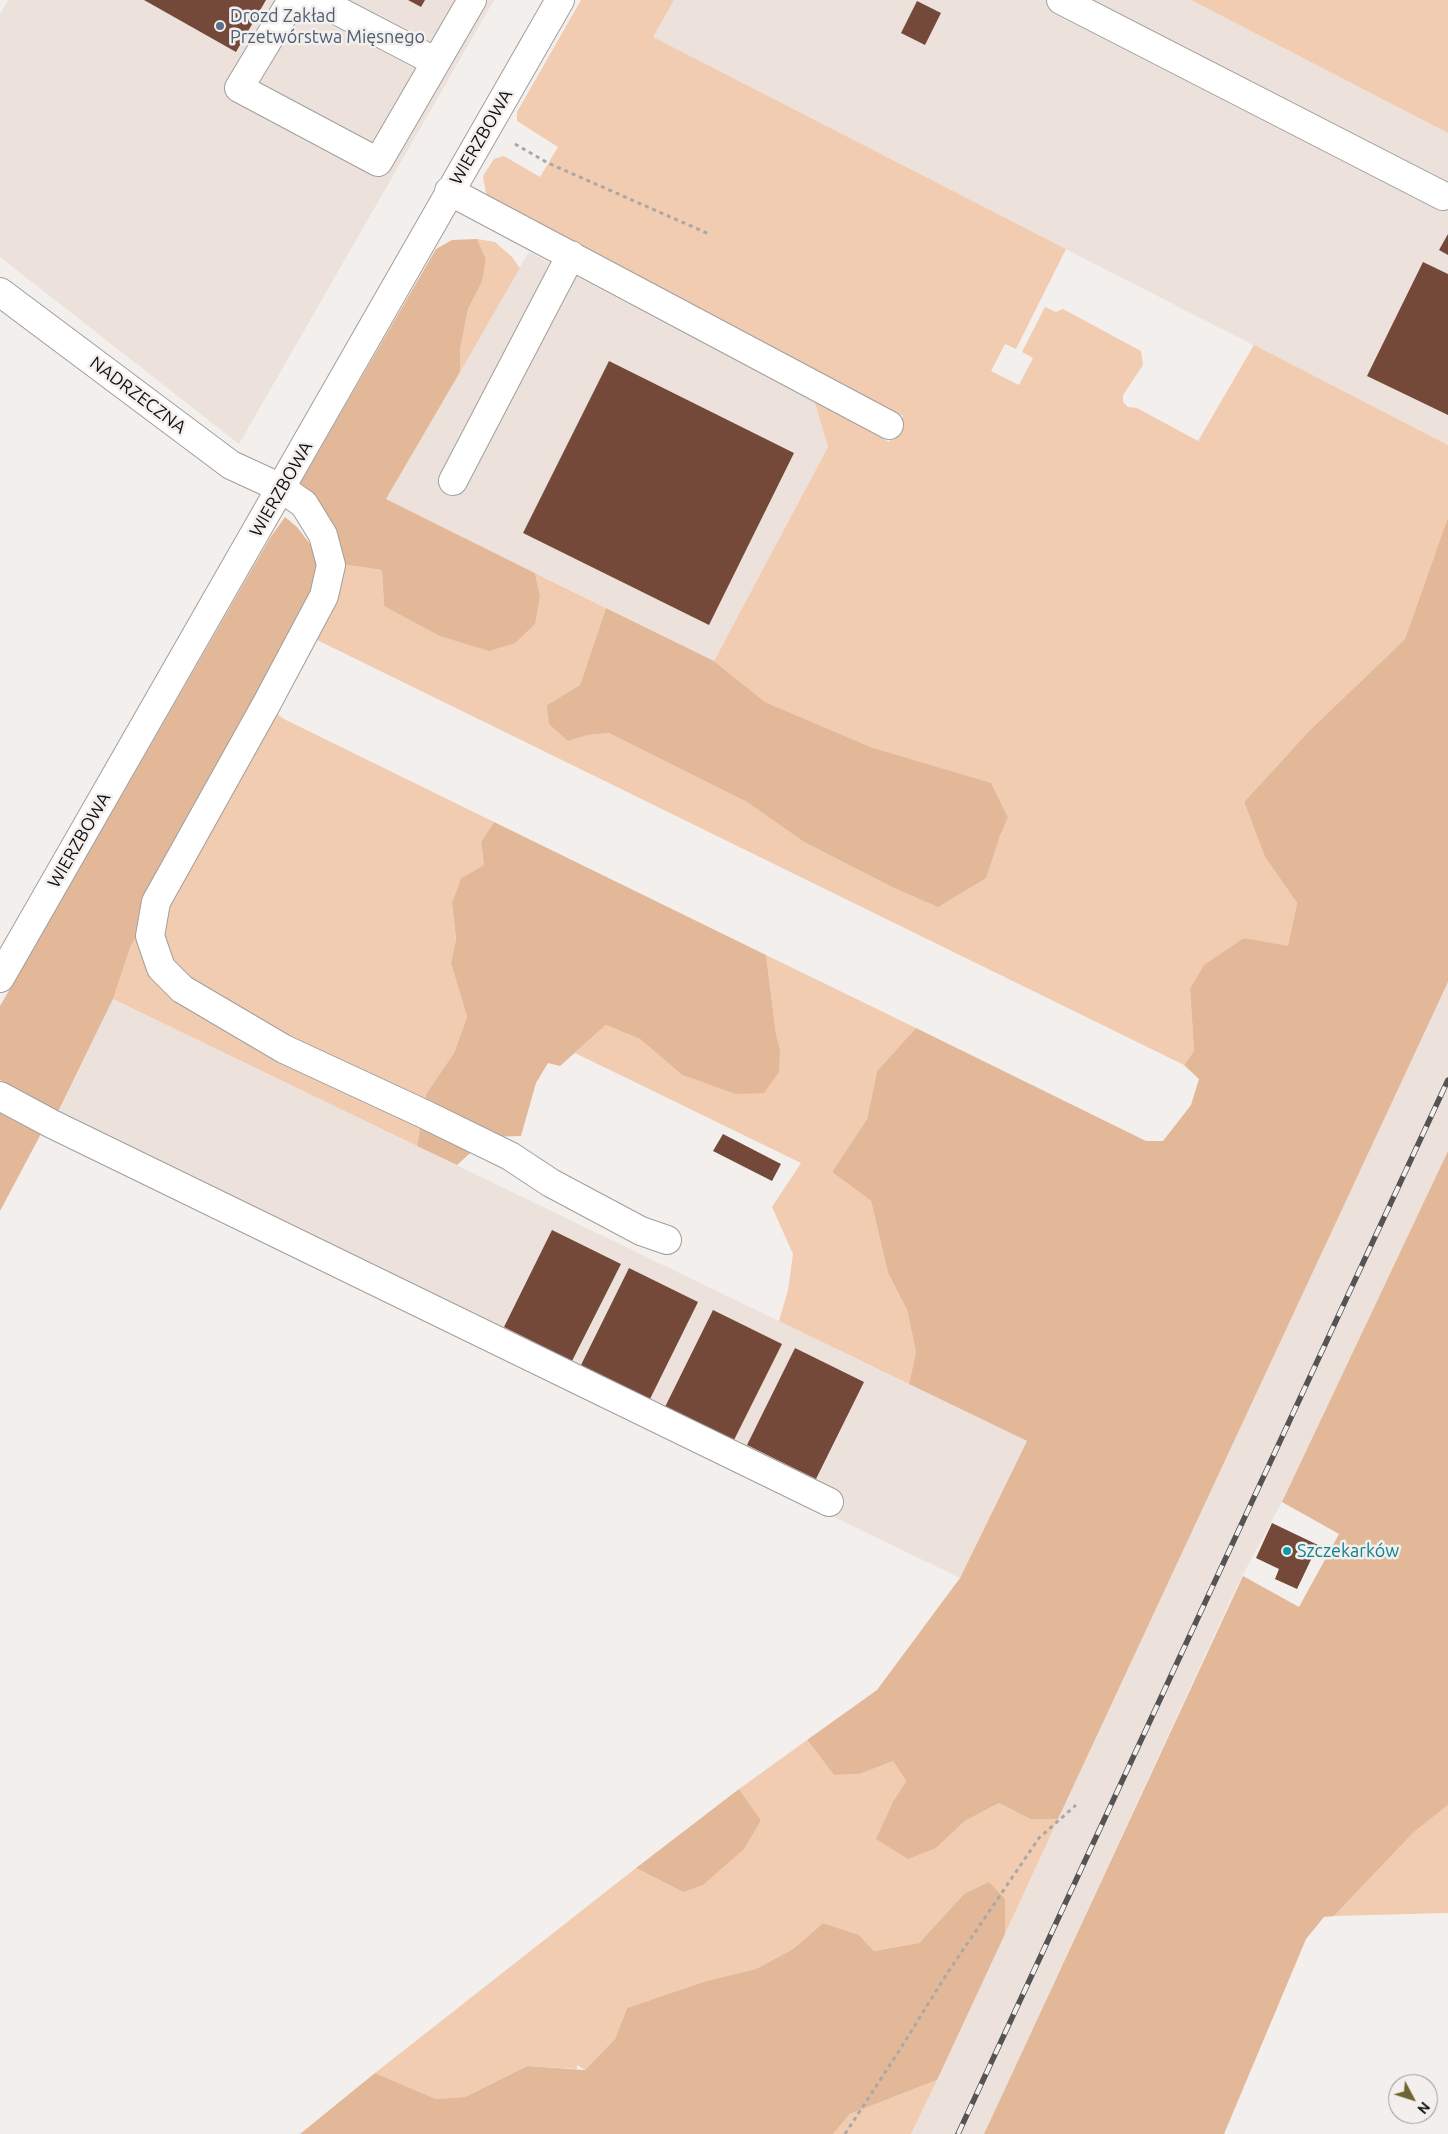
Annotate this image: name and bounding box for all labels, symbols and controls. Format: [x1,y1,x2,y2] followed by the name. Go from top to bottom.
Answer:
[230,5,425,48] place label: Drozd Zakład Przetwórstwa Mięsnego
[214,20,226,32] marker: Drozd Zakład Przetwórstwa Mięsnego
[445,85,517,189] street label: WIERZBOWA
[86,352,190,438] street label: NADRZECZNA
[245,437,317,541] street label: WIERZBOWA
[43,788,115,892] street label: WIERZBOWA
[1297,1540,1399,1562] place label: Szczekarków
[1281,1545,1293,1557] marker: Szczekarków
[1388,2074,1438,2124] north arrow
[1414,2099,1433,2117] text: N

